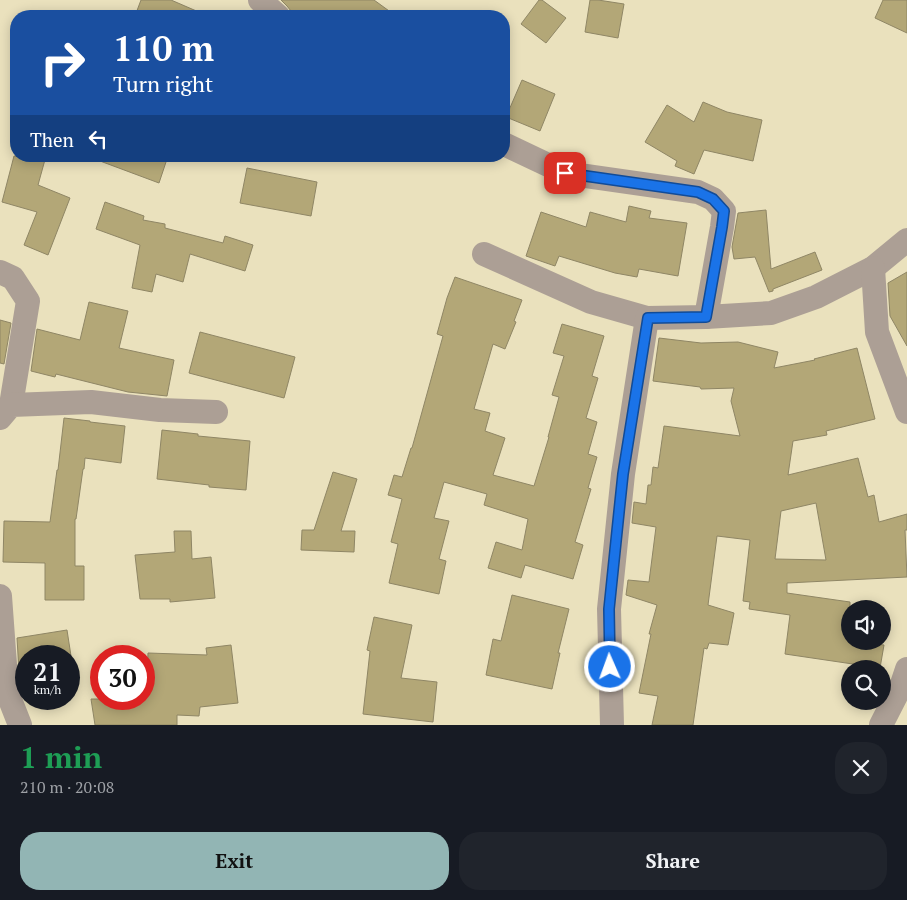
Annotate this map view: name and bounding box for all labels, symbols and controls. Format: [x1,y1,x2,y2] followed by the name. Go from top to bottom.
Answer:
[113,25,214,71] text: 110 m
[30,30,95,95] icon: right
[113,69,213,98] text: Turn right
[84,125,112,153] icon: left
[30,127,74,152] text: Then
[544,152,586,194] pin
[551,159,579,187] icon: arrive
[841,600,891,710] map controls
[841,600,891,650] button: sound
[583,640,635,692] position arrow
[90,645,155,710] speed limit sign: 30
[33,655,62,688] text: 21
[841,660,891,710] button: search
[34,682,61,697] text: km/h
[20,737,102,777] text: 1 min
[835,742,887,794] button: close
[20,776,114,798] text: 210 m · 20:08
[20,832,449,890] button: Exit
[459,832,887,890] button: Share

